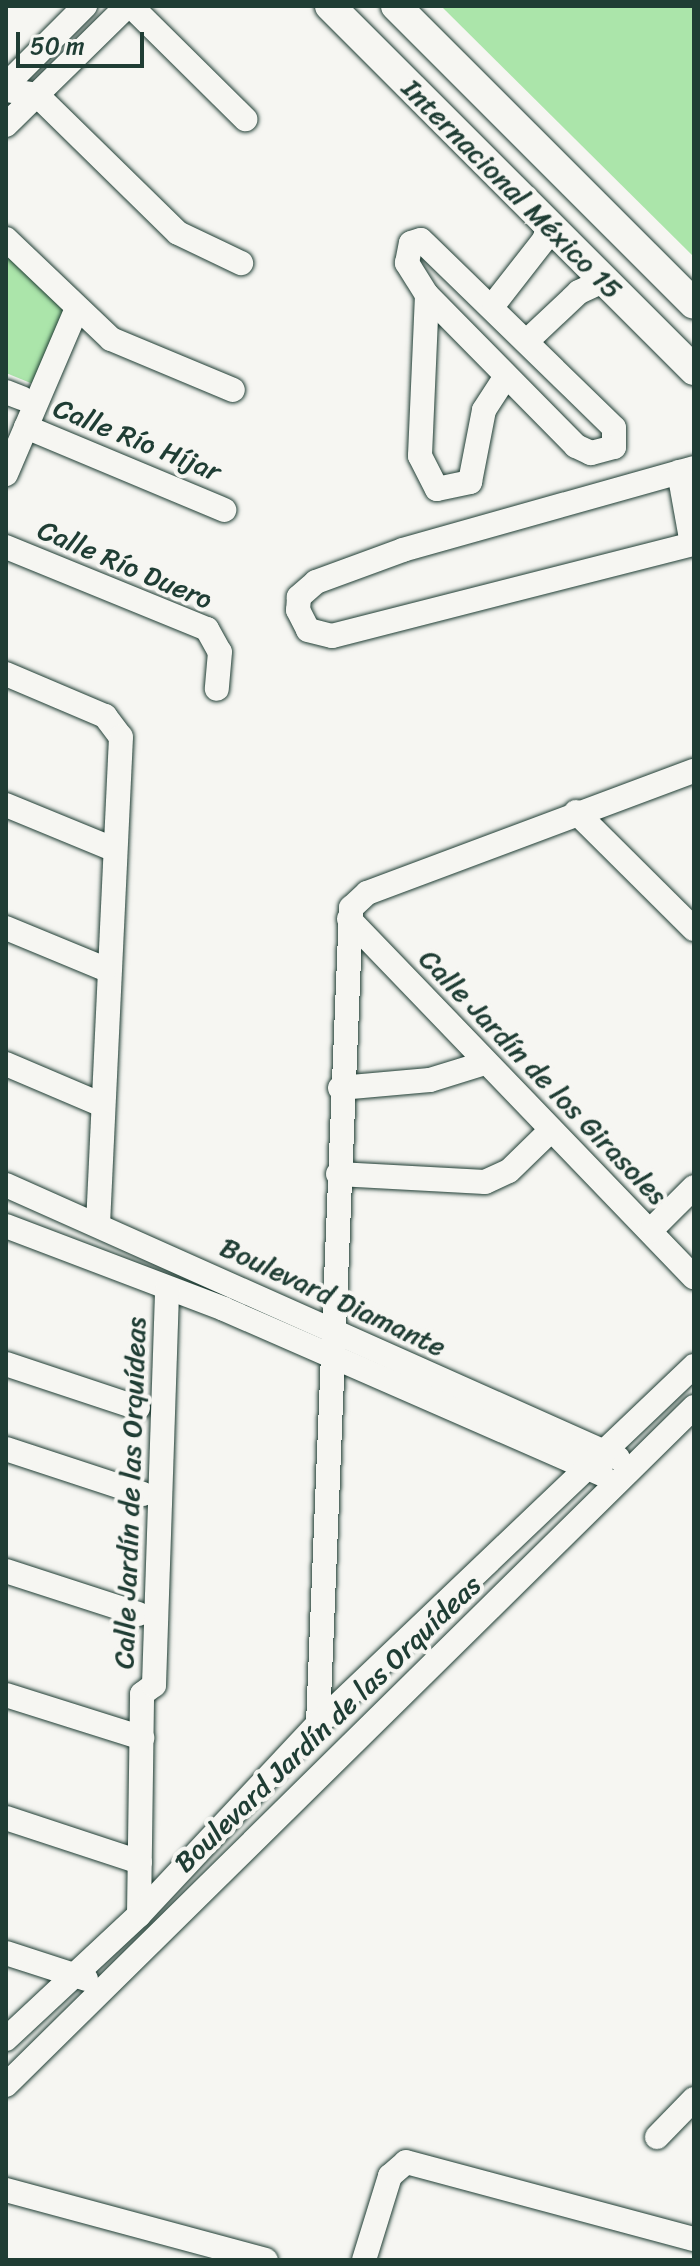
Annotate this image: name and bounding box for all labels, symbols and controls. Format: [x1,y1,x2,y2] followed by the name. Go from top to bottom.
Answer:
[20,16,148,66] scale bar
[30,25,85,67] text: 50 m
[395,72,629,306] street label: Internacional México 15
[48,391,226,489] street label: Calle Río Híjar
[32,513,218,617] street label: Calle Río Duero
[411,941,675,1213] street label: Calle Jardín de los Girasoles
[215,1230,451,1364] street label: Boulevard Diamante
[107,1316,153,1670] street label: Calle Jardín de las Orquídeas
[168,1568,488,1880] street label: Boulevard Jardín de las Orquídeas

